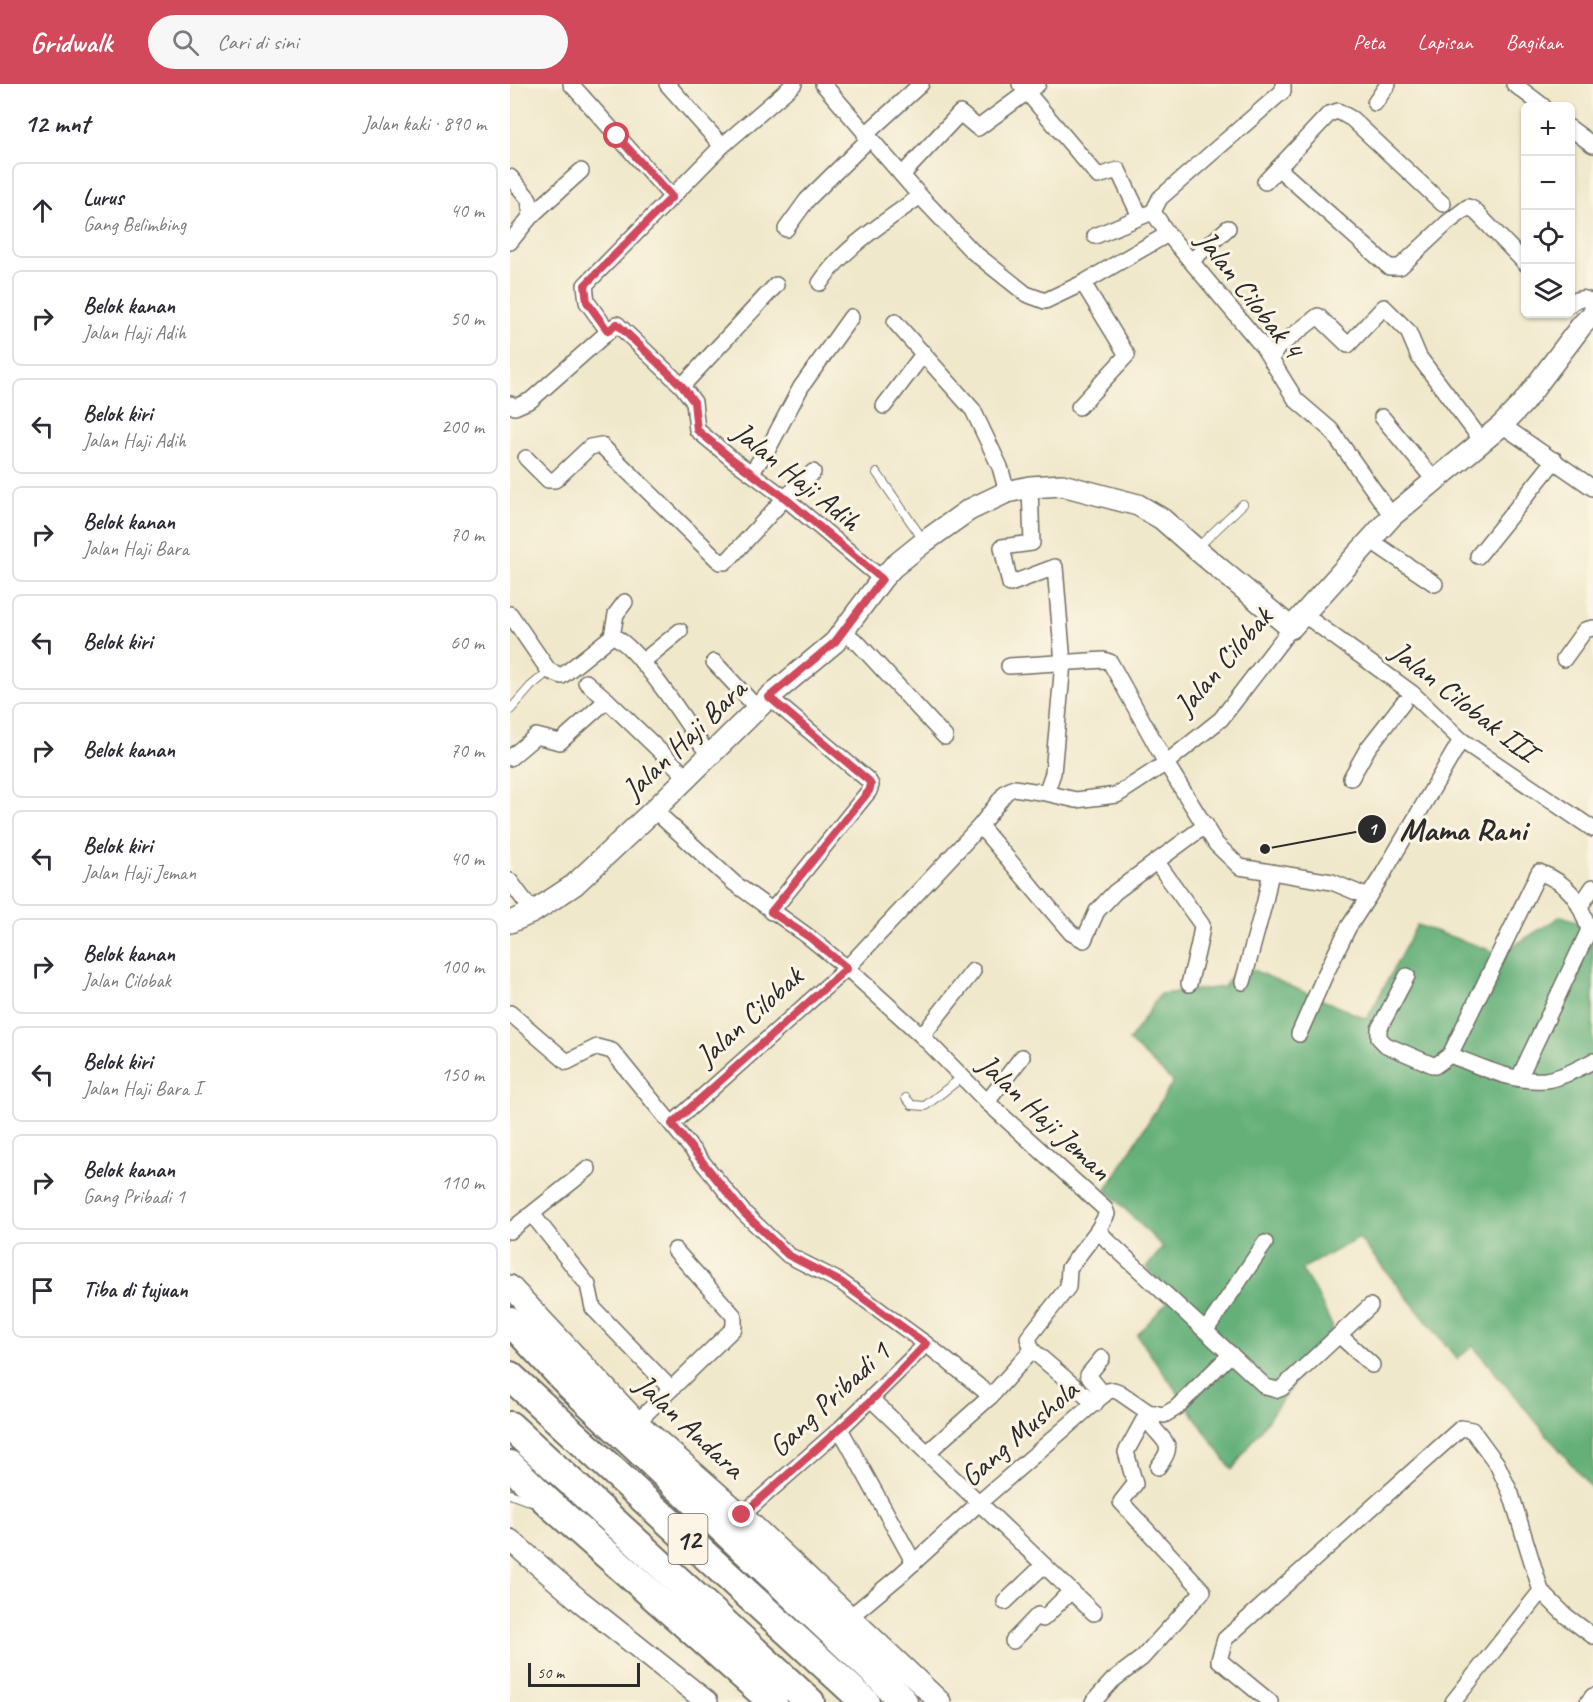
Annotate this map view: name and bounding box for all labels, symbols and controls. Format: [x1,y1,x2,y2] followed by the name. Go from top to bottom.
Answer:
[148,15,568,69] search box
[30,25,112,60] text: Gridwalk
[169,26,202,59] icon: search
[217,28,298,56] text: Cari di sini
[1353,29,1385,55] text: Peta
[1418,29,1473,55] text: Lapisan
[1506,29,1563,55] text: Bagikan
[1521,102,1575,318] map controls
[1521,102,1575,156] button: +
[24,107,89,140] text: 12 mnt
[363,111,486,136] text: Jalan kaki · 890 m
[603,122,629,148] route start
[1521,156,1575,210] button: −
[83,184,123,212] text: Lurus
[26,194,59,227] icon: ahead
[450,198,484,223] text: 40 m
[1521,210,1575,264] button: locate
[83,212,186,237] text: Gang Belimbing
[1187,221,1313,368] street label: Jalan Cilobak 4
[1521,264,1575,318] button: layers
[83,292,175,320] text: Belok kanan
[26,302,59,335] icon: right
[450,306,484,331] text: 50 m
[83,320,186,345] text: Jalan Haji Adih
[83,400,152,428] text: Belok kiri
[26,410,59,443] icon: left
[724,411,870,540] street label: Jalan Haji Adih
[441,414,484,439] text: 200 m
[83,428,186,453] text: Jalan Haji Adih
[83,508,175,536] text: Belok kanan
[26,518,59,551] icon: right
[450,522,484,547] text: 70 m
[83,536,189,561] text: Jalan Haji Bara
[1164,597,1282,725] street label: Jalan Cilobak
[26,626,59,659] icon: left
[83,628,152,656] text: Belok kiri
[450,630,484,655] text: 60 m
[1382,631,1550,774] street label: Jalan Cilobak III
[612,668,756,809] street label: Jalan Haji Bara
[26,734,59,767] icon: right
[83,736,175,764] text: Belok kanan
[450,738,484,763] text: 70 m
[1357,804,1540,854] callout: Mama Rani
[1400,809,1530,850] text: Mama Rani
[1368,818,1378,840] text: 1
[83,832,152,860] text: Belok kiri
[26,842,59,875] icon: left
[450,846,484,871] text: 40 m
[83,860,196,885] text: Jalan Haji Jeman
[83,940,175,968] text: Belok kanan
[26,950,59,983] icon: right
[441,954,484,979] text: 100 m
[686,956,812,1075] street label: Jalan Cilobak
[83,968,171,993] text: Jalan Cilobak
[969,1044,1120,1189] street label: Jalan Haji Jeman
[83,1048,152,1076] text: Belok kiri
[26,1058,59,1091] icon: left
[441,1062,484,1087] text: 150 m
[83,1076,202,1101] text: Jalan Haji Bara I
[83,1156,175,1184] text: Belok kanan
[26,1166,59,1199] icon: right
[441,1170,484,1195] text: 110 m
[83,1184,185,1209] text: Gang Pribadi 1
[26,1274,59,1307] icon: arrive
[83,1276,188,1304] text: Tiba di tujuan
[760,1332,899,1465] street label: Gang Pribadi 1
[626,1364,754,1488] street label: Jalan Andara
[952,1370,1088,1495] street label: Gang Mushola
[728,1501,754,1527] route end
[668,1514,708,1564] road number: 12
[528,1660,640,1688] scale bar
[537,1663,564,1683] text: 50 m

